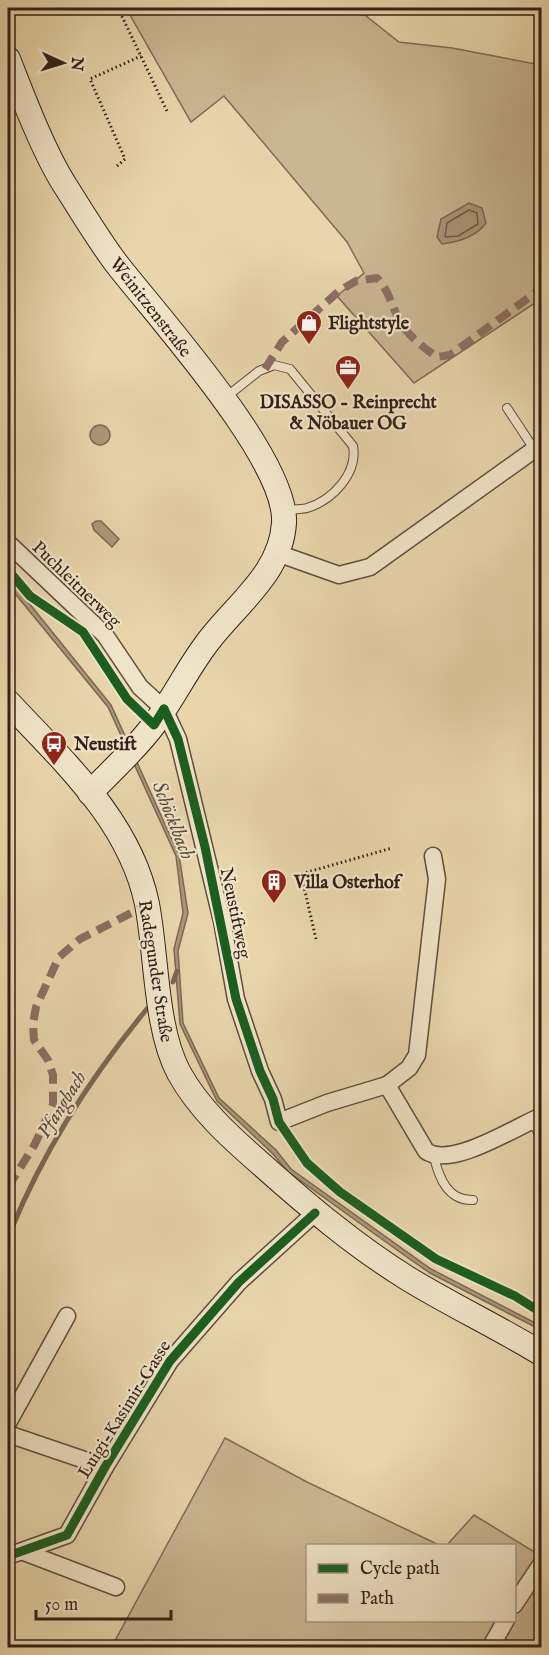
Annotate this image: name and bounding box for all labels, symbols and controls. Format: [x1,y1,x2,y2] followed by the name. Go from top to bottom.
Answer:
[33,33,93,93] north arrow
[65,55,86,72] text: N
[104,253,196,362] street label: Weinitzenstraße
[294,308,324,346] shop icon: Flightstyle
[328,313,410,336] place label: Flightstyle
[333,353,363,391] office icon: DISASSO - Reinprecht & Nöbauer OG
[259,392,437,436] place label: DISASSO - Reinprecht & Nöbauer OG
[26,537,126,634] street label: Puchleitnerweg
[39,729,69,767] bus stop icon: Neustift
[73,734,138,757] place label: Neustift
[146,778,200,864] water label: Schöcklbach
[214,866,255,961] street label: Neustiftweg
[259,867,289,905] building icon: Villa Osterhof
[293,872,404,895] place label: Villa Osterhof
[132,898,177,1044] street label: Radegunder Straße
[32,1066,94,1143] water label: Pfangbach
[74,1336,177,1483] street label: Luigi-Kasimir-Gasse
[306,1544,516,1622] legend
[360,1558,440,1581] text: Cycle path
[36,1583,171,1621] scale bar
[360,1588,394,1611] text: Path
[45,1594,78,1617] text: 50 m

